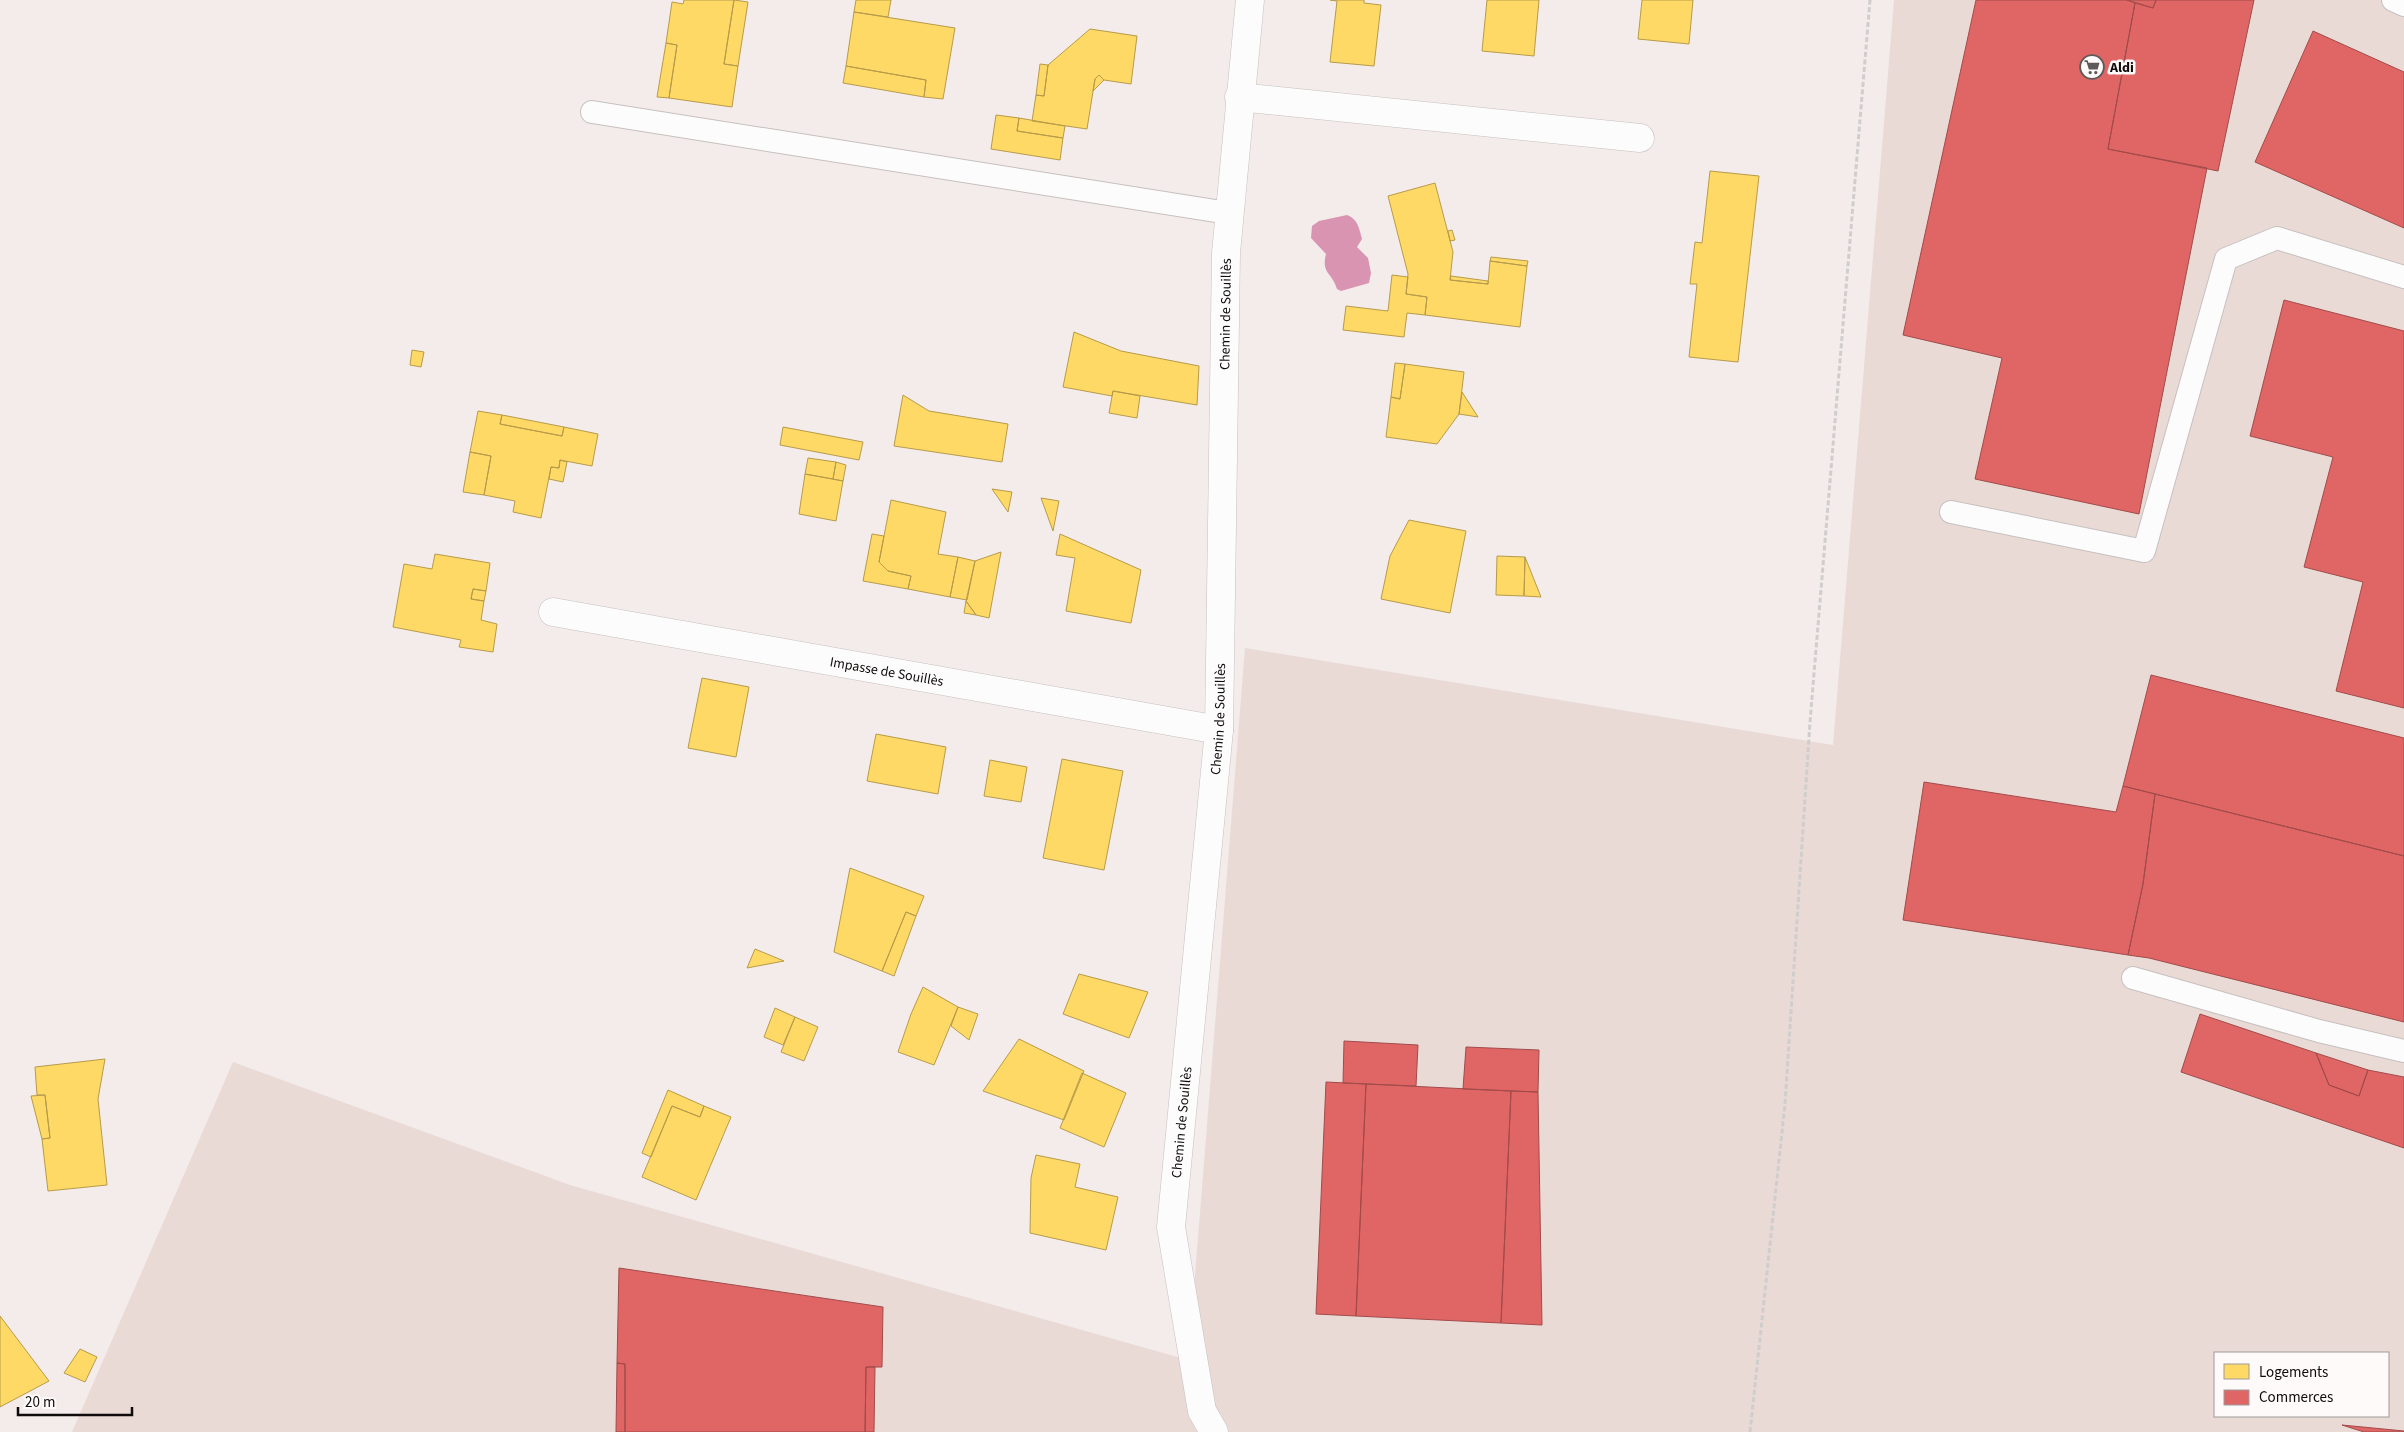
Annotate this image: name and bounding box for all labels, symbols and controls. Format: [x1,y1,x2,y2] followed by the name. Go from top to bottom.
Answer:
[2079,54,2105,80] supermarket icon: Aldi
[2109,58,2134,78] place label: Aldi
[1215,258,1237,370] street label: Chemin de Souillès
[828,652,945,692] street label: Impasse de Souillès
[1206,663,1231,776] street label: Chemin de Souillès
[1167,1066,1197,1179] street label: Chemin de Souillès
[2214,1352,2389,1417] legend
[2259,1362,2328,1383] text: Logements
[18,1384,131,1416] scale bar
[2259,1387,2333,1408] text: Commerces
[25,1392,55,1413] text: 20 m

